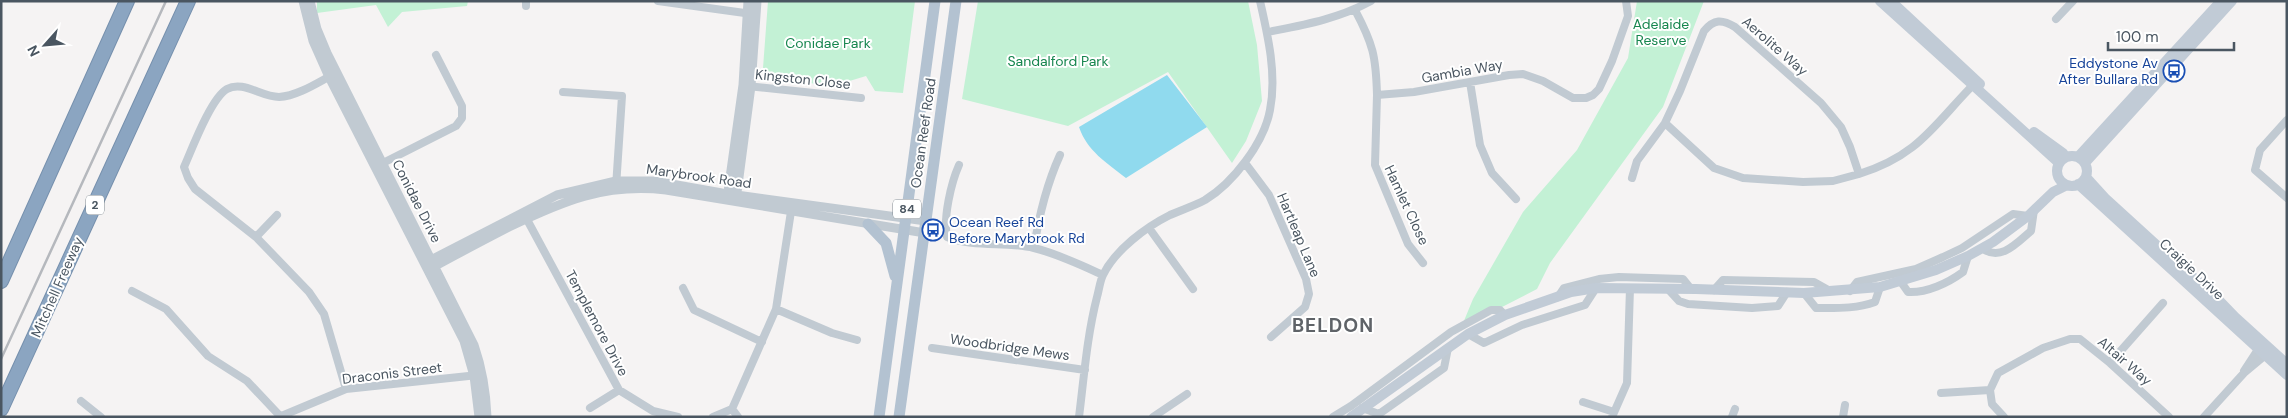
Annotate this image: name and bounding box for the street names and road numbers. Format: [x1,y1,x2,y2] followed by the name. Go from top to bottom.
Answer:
[1738,12,1812,80] street label: Aerolite Way
[1420,55,1504,87] street label: Gambia Way
[754,65,852,93] street label: Kingston Close
[906,77,940,189] street label: Ocean Reef Road
[388,156,446,246] street label: Conidae Drive
[645,160,753,192] street label: Marybrook Road
[1381,162,1433,248] street label: Hamlet Close
[1273,190,1325,280] street label: Hartleap Lane
[86,196,104,214] road number: 2
[893,200,921,218] road number: 84
[27,234,87,340] street label: Mitchell Freeway
[2156,234,2228,304] street label: Craigie Drive
[561,267,633,379] street label: Templemore Drive
[949,330,1071,364] street label: Woodbridge Mews
[2094,333,2156,390] street label: Altair Way
[341,358,443,388] street label: Draconis Street

